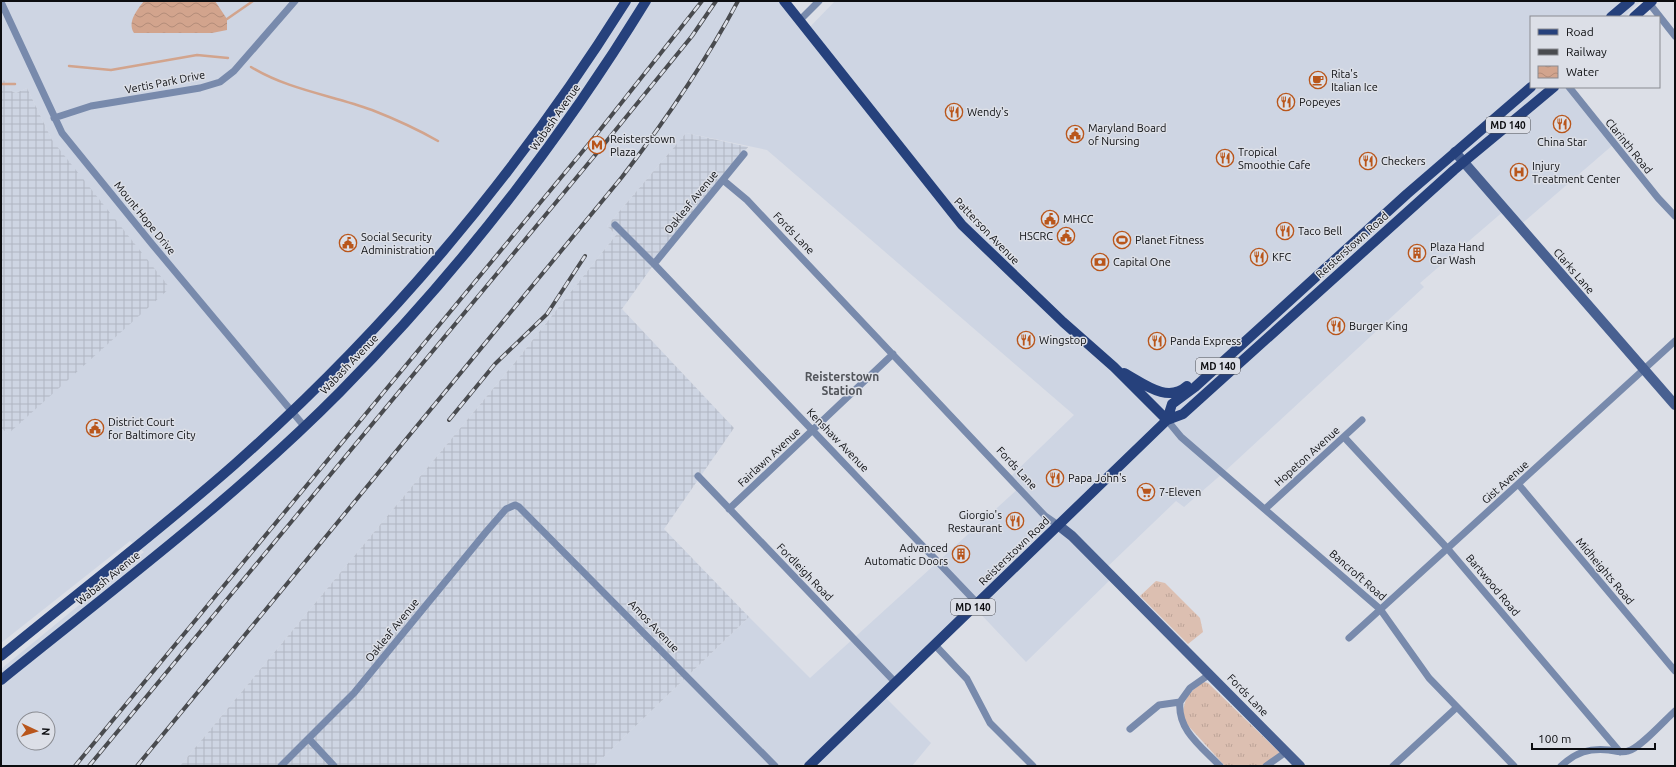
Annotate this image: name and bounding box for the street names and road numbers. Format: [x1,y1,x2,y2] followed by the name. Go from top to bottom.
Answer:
[124,68,206,96] street label: Vertis Park Drive
[528,81,582,153] street label: Wabash Avenue
[1603,116,1655,176] street label: Clarinth Road
[1486,117,1530,133] road number: MD 140
[662,168,720,236] street label: Oakleaf Avenue
[112,179,178,257] street label: Mount Hope Drive
[952,195,1022,267] street label: Patterson Avenue
[1313,209,1391,281] street label: Reisterstown Road
[771,210,817,256] street label: Fords Lane
[1551,246,1597,296] street label: Clarks Lane
[317,332,381,396] street label: Wabash Avenue
[1196,358,1240,374] road number: MD 140
[805,406,871,474] street label: Kenshaw Avenue
[1272,424,1342,488] street label: Hopeton Avenue
[735,425,803,489] street label: Fairlawn Avenue
[994,444,1040,492] street label: Fords Lane
[1479,458,1531,506] street label: Gist Avenue
[976,514,1052,588] street label: Reisterstown Road
[1574,535,1636,607] street label: Midheights Road
[775,541,835,603] street label: Fordleigh Road
[1327,547,1389,603] street label: Bancroft Road
[74,549,142,607] street label: Wabash Avenue
[1464,552,1522,618] street label: Bartwood Road
[363,596,421,664] street label: Oakleaf Avenue
[626,598,682,654] street label: Amos Avenue
[951,599,995,615] road number: MD 140
[1225,672,1271,718] street label: Fords Lane

